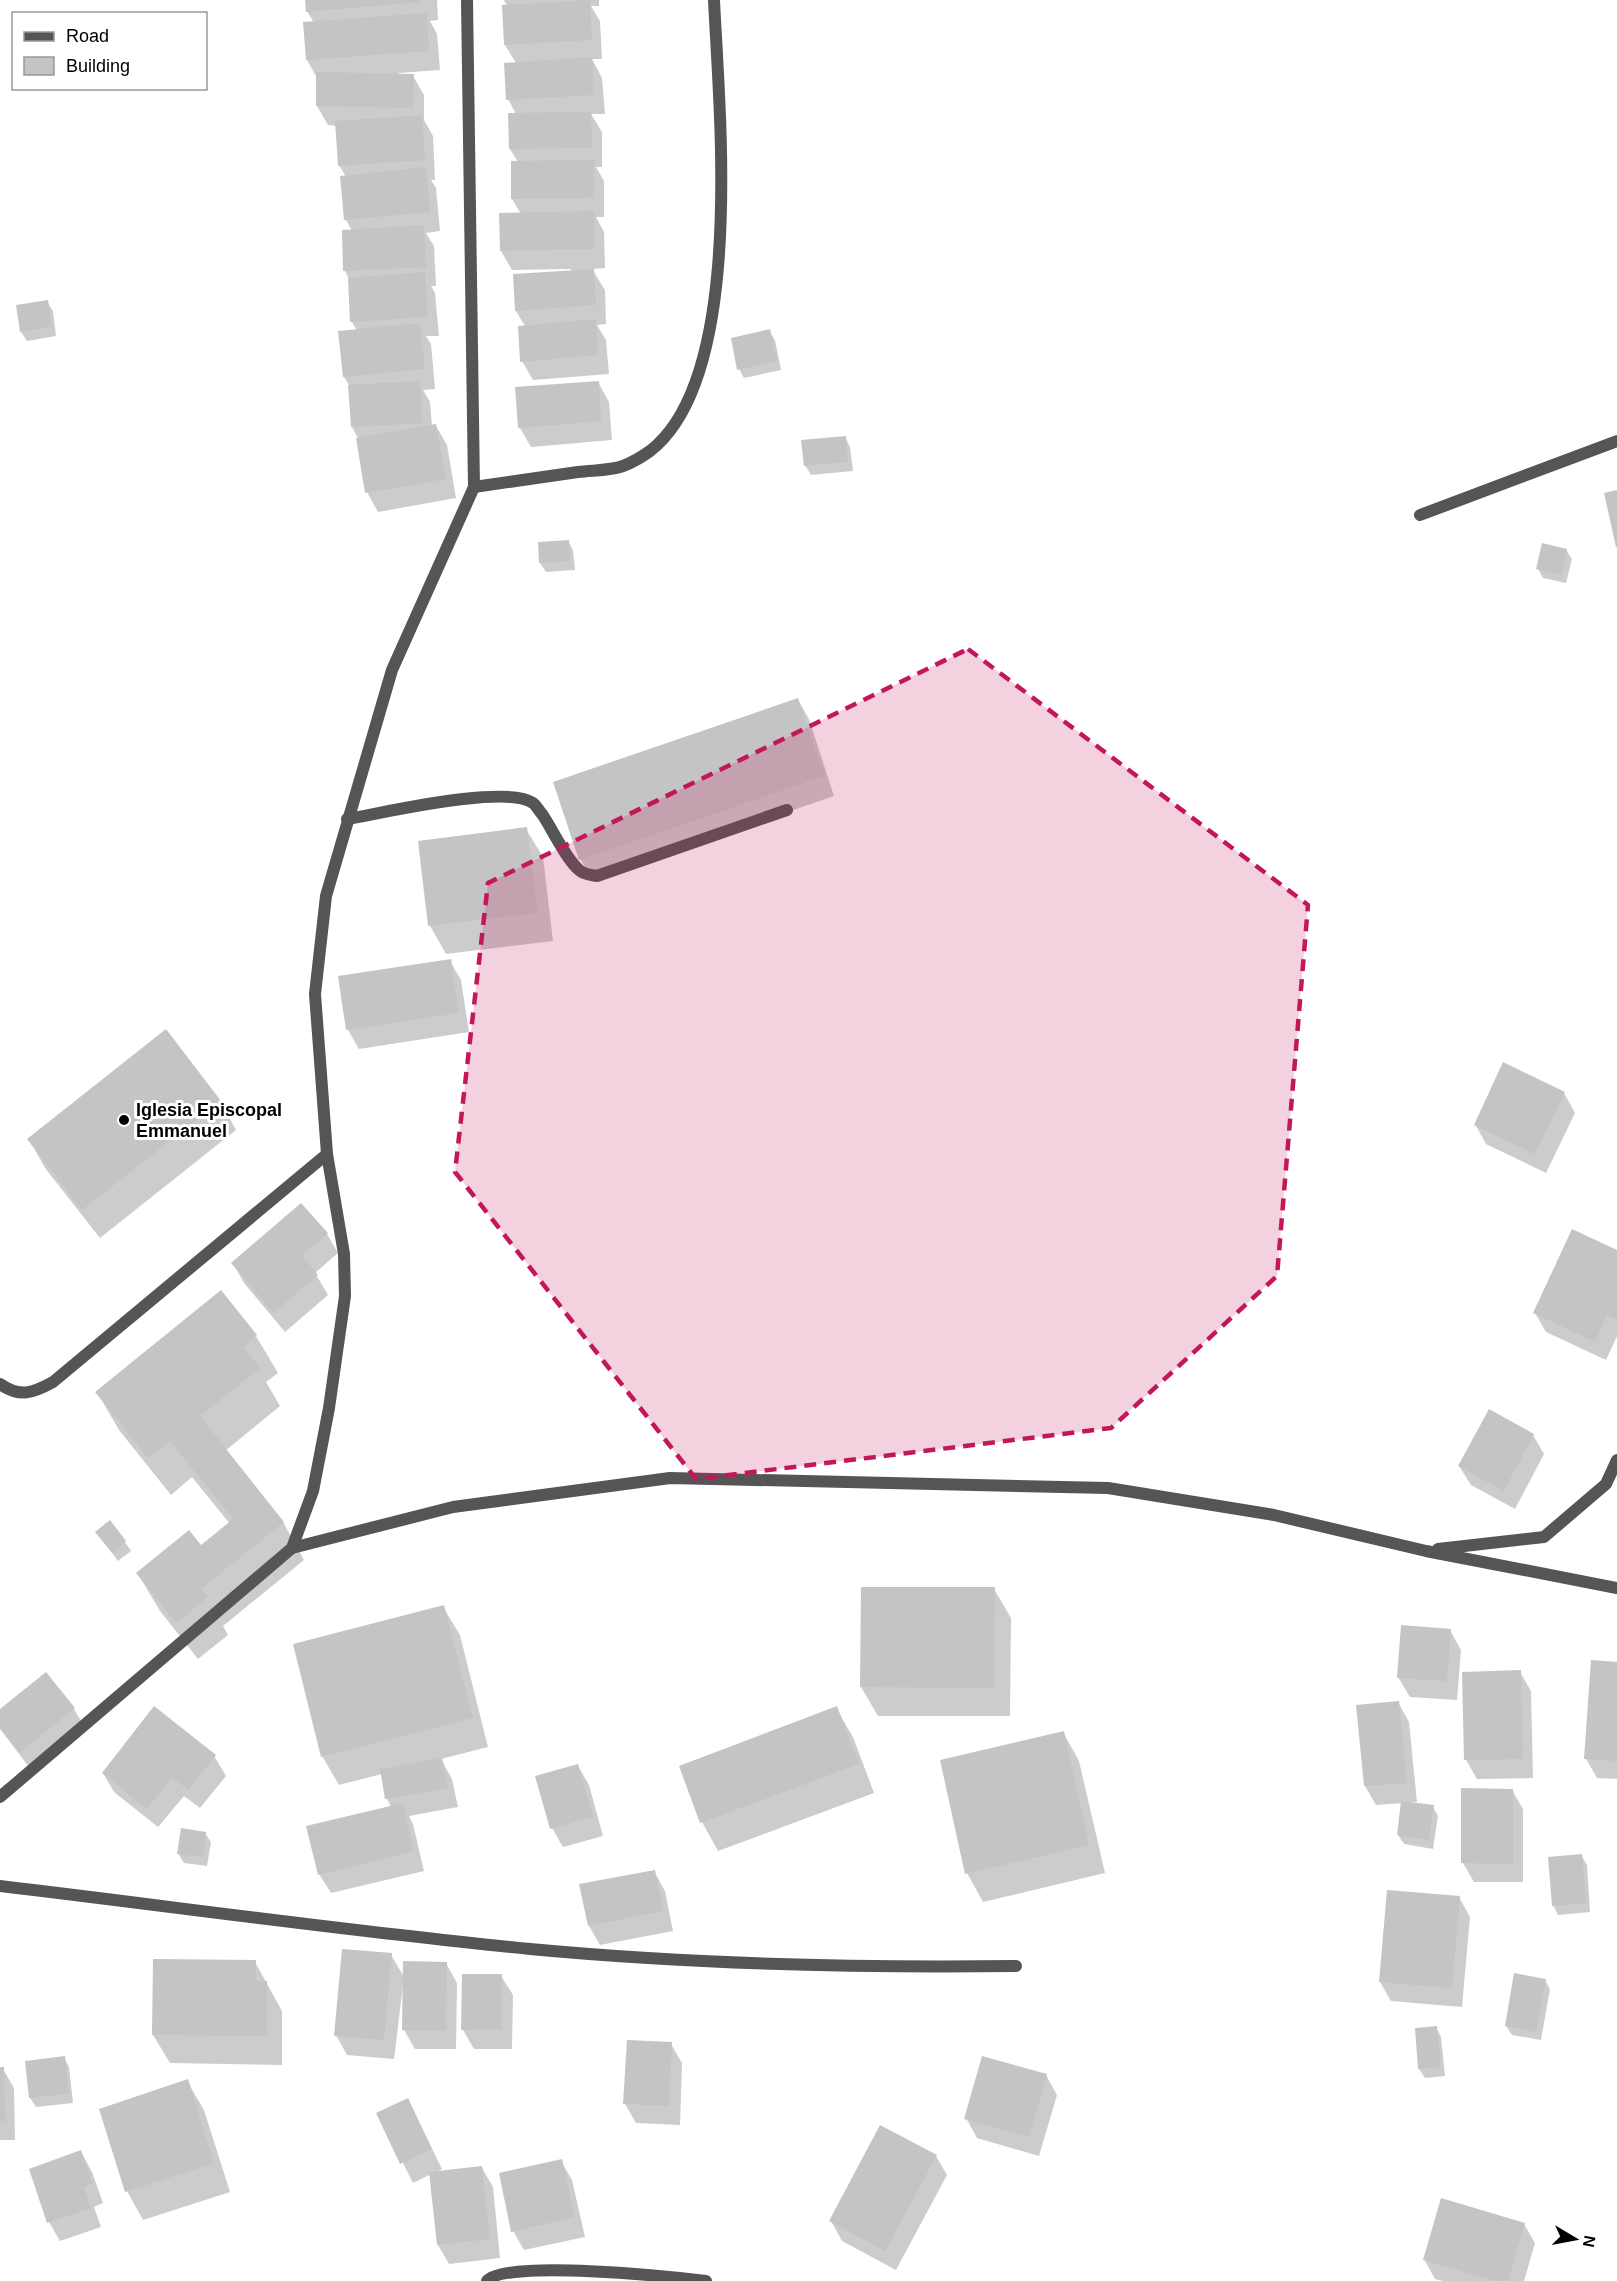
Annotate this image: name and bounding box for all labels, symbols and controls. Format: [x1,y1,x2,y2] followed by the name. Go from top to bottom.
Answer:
[12,12,207,90] legend
[66,26,109,46] text: Road
[66,56,130,76] text: Building
[136,1100,282,1141] place label: Iglesia Episcopal Emmanuel
[117,1113,131,1127] marker: Iglesia Episcopal Emmanuel
[1545,2209,1605,2269] north arrow
[1580,2234,1599,2249] text: N

